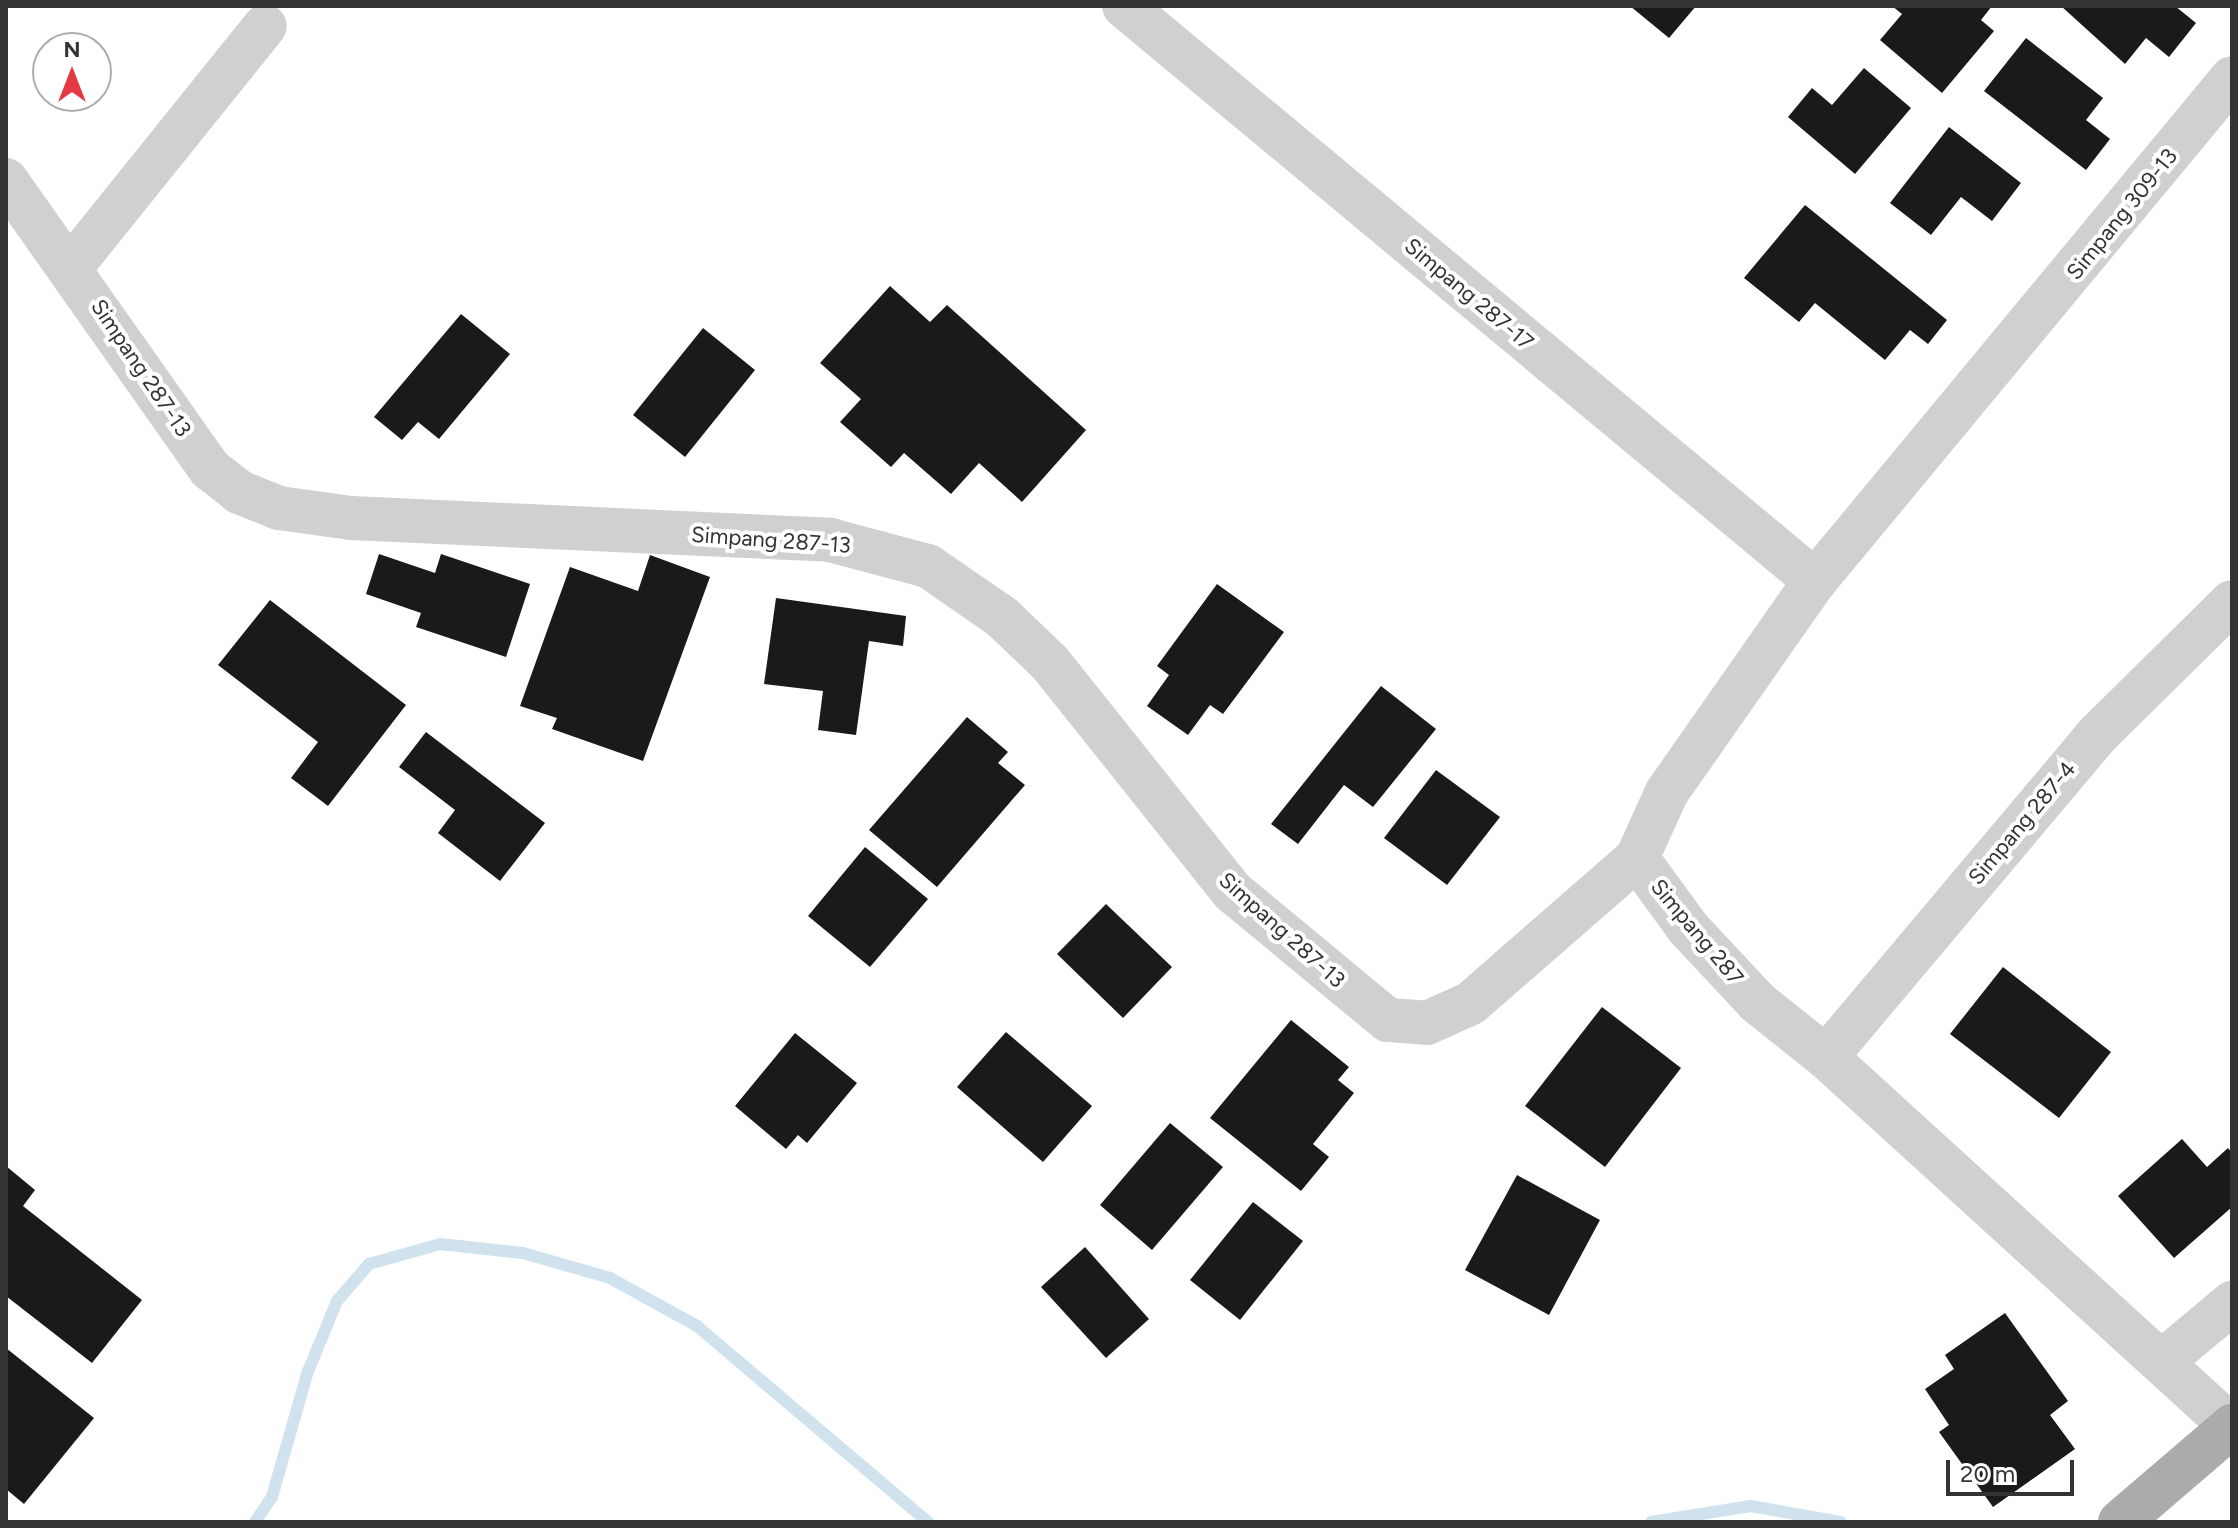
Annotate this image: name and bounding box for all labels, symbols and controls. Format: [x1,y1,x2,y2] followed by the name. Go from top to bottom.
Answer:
[32,32,112,112] north arrow
[63,36,81,63] text: N
[2061,143,2183,285] street label: Simpang 309-13
[1399,233,1539,355] street label: Simpang 287-17
[85,294,197,442] street label: Simpang 287-13
[690,521,852,559] street label: Simpang 287-13
[1963,756,2081,890] street label: Simpang 287-4
[1214,867,1350,993] street label: Simpang 287-13
[1645,874,1749,990] street label: Simpang 287
[1950,1444,2078,1494] scale bar
[1960,1459,2015,1488] text: 20 m

